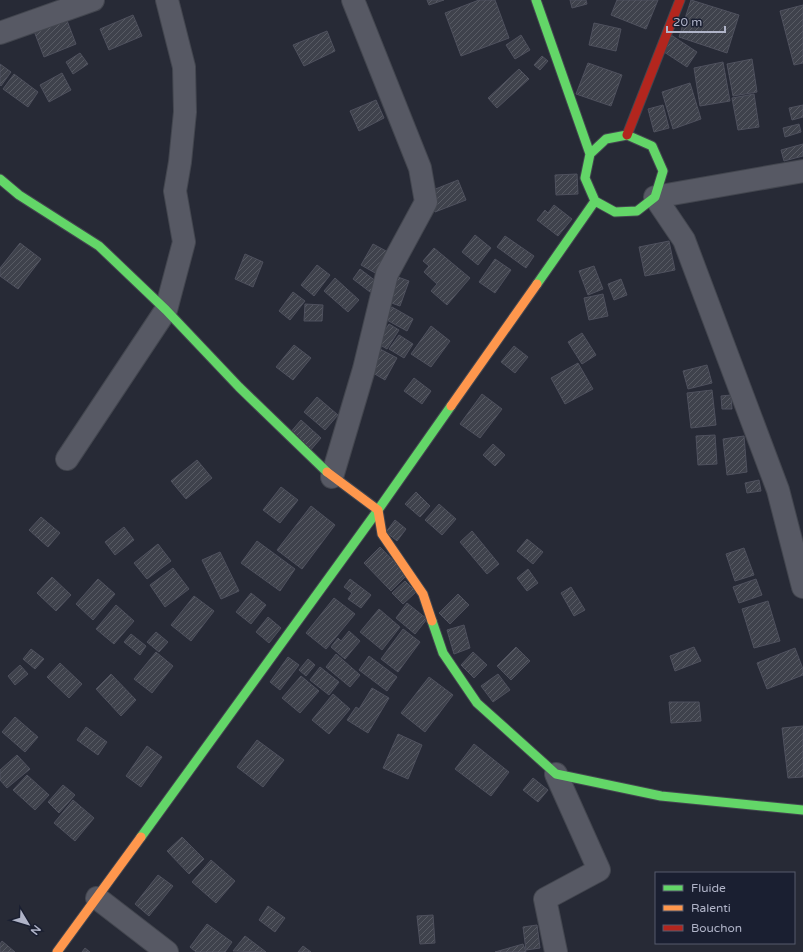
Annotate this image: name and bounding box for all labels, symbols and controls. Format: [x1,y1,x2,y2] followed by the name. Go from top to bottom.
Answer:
[667,8,725,34] scale bar
[673,15,702,29] text: 20 m
[655,872,795,944] legend
[691,881,726,895] text: Fluide
[691,901,731,915] text: Ralenti
[8,904,48,944] north arrow
[691,921,742,935] text: Bouchon
[28,922,43,937] text: N

